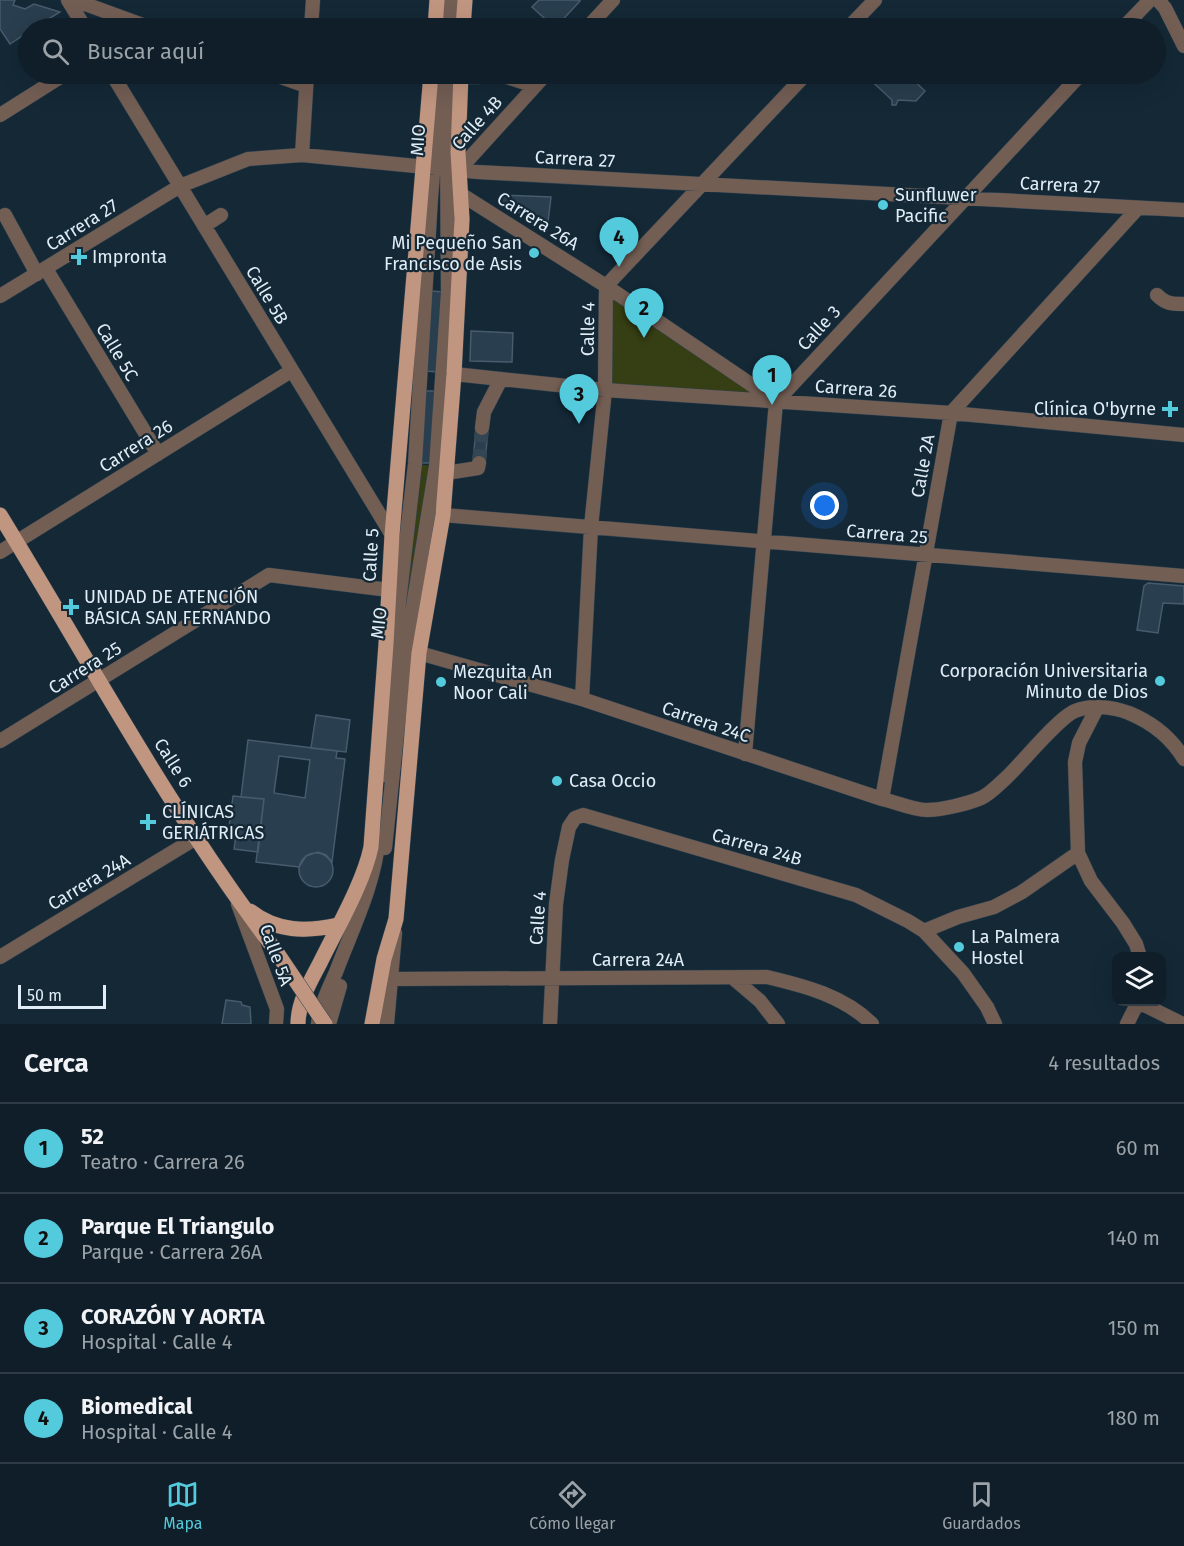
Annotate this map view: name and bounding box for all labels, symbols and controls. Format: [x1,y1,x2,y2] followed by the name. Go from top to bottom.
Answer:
[18,18,1166,84] search box
[39,35,72,68] icon: search
[87,38,204,65] text: Buscar aquí
[447,91,507,155] street label: Calle 4B
[406,123,430,157] street label: MIO
[534,146,616,172] street label: Carrera 27
[1019,172,1101,198] street label: Carrera 27
[895,184,977,227] place label: Sunfluwer Pacific
[493,187,584,255] street label: Carrera 26A
[42,194,122,256] street label: Carrera 27
[876,198,890,212] marker: Sunfluwer Pacific
[600,218,638,267] pin: 4
[384,232,522,275] place label: Mi Pequeño San Francisco de Asis
[92,246,167,268] place label: Impronta
[527,246,541,260] marker: Mi Pequeño San Francisco de Asis
[70,248,88,266] marker: Impronta
[241,262,293,328] street label: Calle 5B
[624,288,664,338] pin: 2
[577,301,599,356] street label: Calle 4
[793,301,845,355] street label: Calle 3
[91,319,143,385] street label: Calle 5C
[752,356,792,405] pin: 1
[560,374,598,424] pin: 3
[814,375,898,403] street label: Carrera 26
[1034,398,1156,420] place label: Clínica O'byrne
[1161,400,1179,418] marker: Clínica O'byrne
[95,415,177,477] street label: Carrera 26
[907,432,939,499] street label: Calle 2A
[810,491,839,520] your location
[845,519,929,549] street label: Carrera 25
[359,528,383,582] street label: Calle 5
[84,586,271,629] place label: UNIDAD DE ATENCIÓN BÁSICA SAN FERNANDO
[62,598,80,616] marker: UNIDAD DE ATENCIÓN BÁSICA SAN FERNANDO
[366,606,392,640] street label: MIO
[45,637,125,699] street label: Carrera 25
[940,660,1148,703] place label: Corporación Universitaria Minuto de Dios
[453,661,553,704] place label: Mezquita An Noor Cali
[1153,674,1167,688] marker: Corporación Universitaria Minuto de Dios
[434,675,448,689] marker: Mezquita An Noor Cali
[659,697,753,747] street label: Carrera 24C
[149,734,197,792] street label: Calle 6
[569,770,656,792] place label: Casa Occio
[550,774,564,788] marker: Casa Occio
[162,800,265,844] place label: CLÍNICAS GERIÁTRICAS
[139,813,157,831] marker: CLÍNICAS GERIÁTRICAS
[709,824,805,870] street label: Carrera 24B
[44,849,135,915] street label: Carrera 24A
[525,890,551,946] street label: Calle 4
[255,921,297,989] street label: Calle 5A
[971,926,1060,969] place label: La Palmera Hostel
[952,940,966,954] marker: La Palmera Hostel
[592,949,685,971] street label: Carrera 24A
[1112,952,1166,1006] map controls
[1112,952,1166,1006] button: layers
[18,982,106,1010] scale bar
[27,986,62,1005] text: 50 m
[24,1048,89,1079] text: Cerca
[1048,1051,1160,1075] text: 4 resultados
[81,1123,104,1150] text: 52
[39,1136,48,1160] text: 1
[1116,1136,1160,1160] text: 60 m
[81,1150,245,1174] text: Teatro · Carrera 26
[81,1213,274,1240] text: Parque El Triangulo
[38,1226,49,1250] text: 2
[1107,1226,1160,1250] text: 140 m
[81,1240,262,1264] text: Parque · Carrera 26A
[81,1303,265,1330] text: CORAZÓN Y AORTA
[38,1316,49,1340] text: 3
[1108,1316,1160,1340] text: 150 m
[81,1330,232,1354] text: Hospital · Calle 4
[81,1393,192,1420] text: Biomedical
[38,1406,49,1430] text: 4
[1107,1406,1160,1430] text: 180 m
[81,1420,232,1444] text: Hospital · Calle 4
[163,1478,203,1533] tab: Mapa
[529,1478,615,1533] tab: Cómo llegar
[942,1478,1021,1533] tab: Guardados

